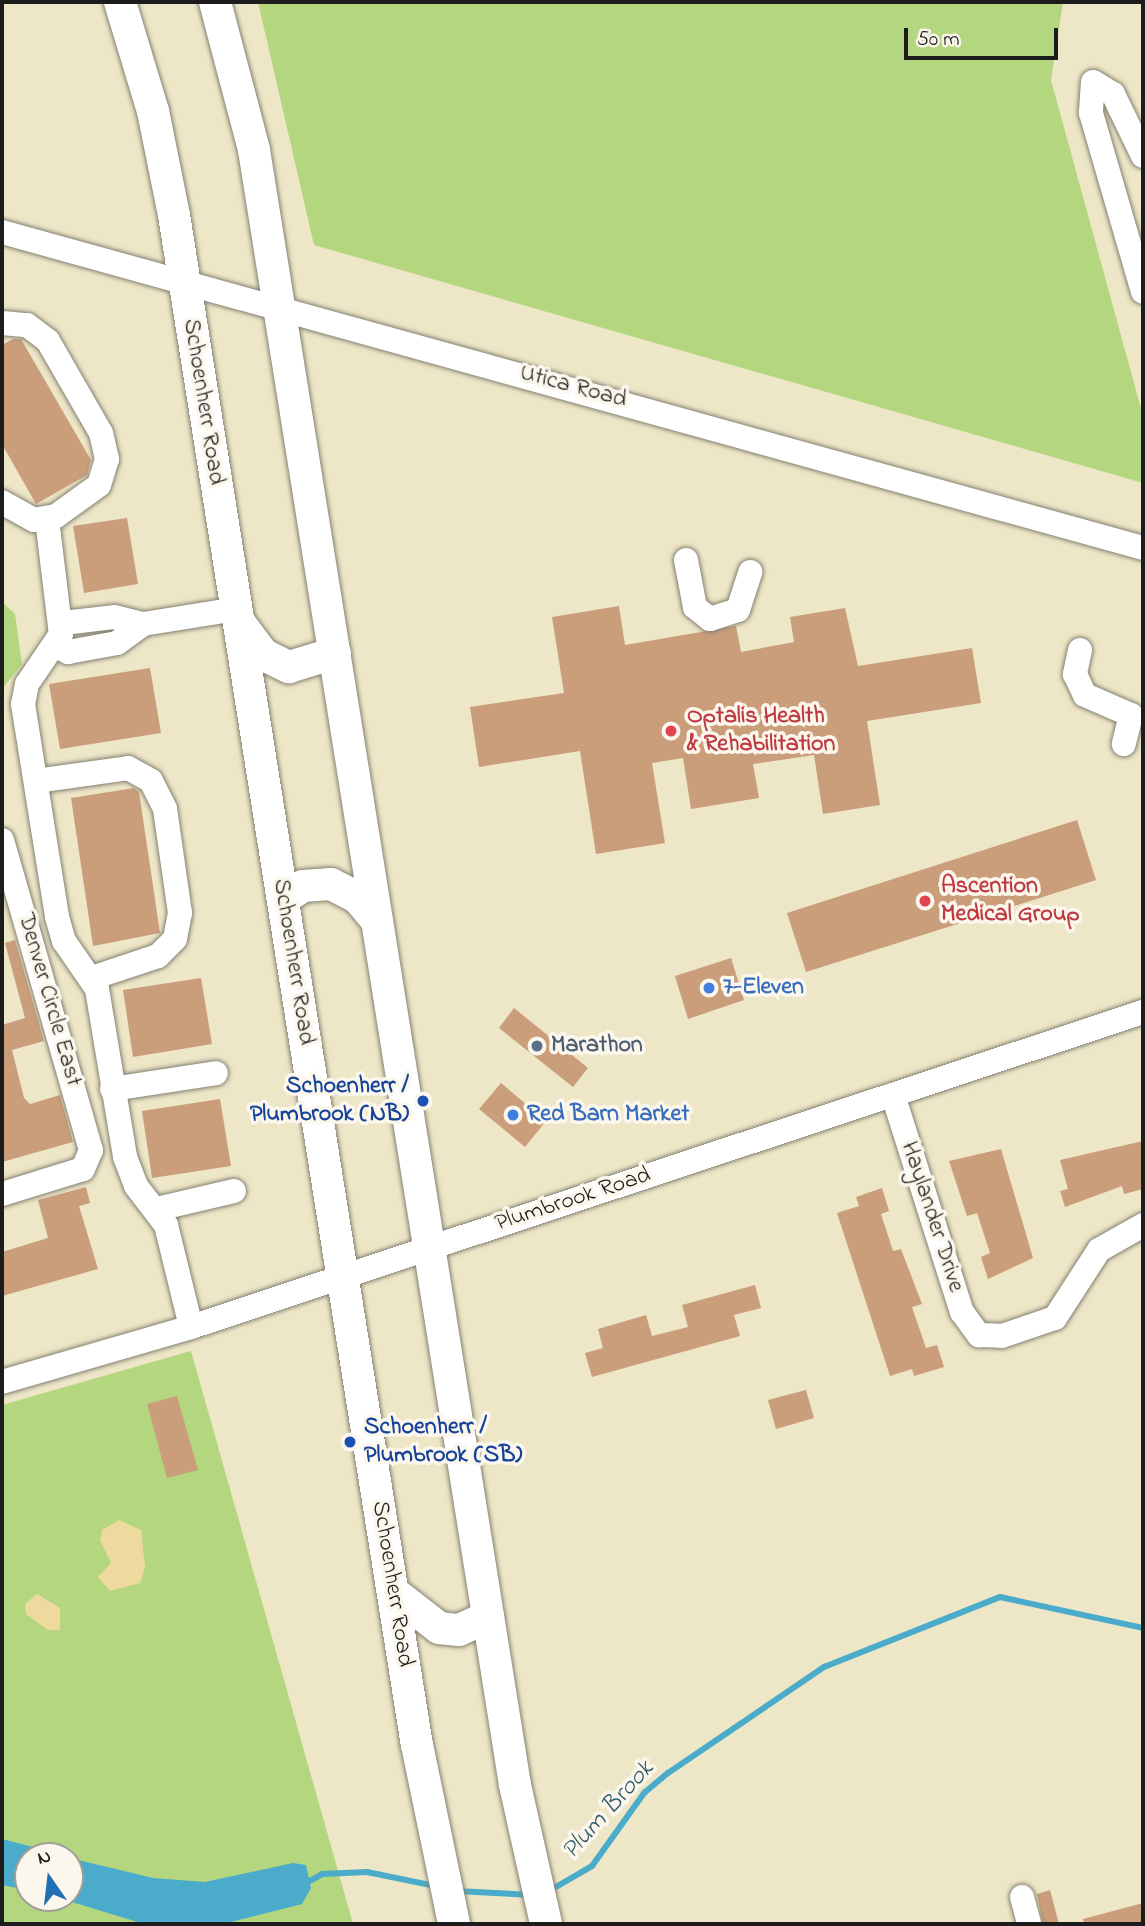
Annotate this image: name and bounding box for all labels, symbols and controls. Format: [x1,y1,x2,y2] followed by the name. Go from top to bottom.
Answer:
[907,14,1061,58] scale bar
[917,25,960,55] text: 50 m
[176,317,230,487] street label: Schoenherr Road
[516,359,630,415] street label: Utica Road
[687,703,835,759] place label: Optalis Health & Rehabilitation
[661,721,681,741] marker: Optalis Health & Rehabilitation
[941,873,1079,929] place label: Ascention Medical Group
[266,877,320,1047] street label: Schoenherr Road
[915,891,935,911] marker: Ascention Medical Group
[11,910,87,1090] street label: Denver Circle East
[723,974,804,1002] place label: 7-Eleven
[701,980,717,996] marker: 7-Eleven
[551,1032,643,1060] place label: Marathon
[529,1038,545,1054] marker: Marathon
[250,1073,409,1129] place label: Schoenherr / Plumbrook (NB)
[415,1093,431,1109] marker: Schoenherr / Plumbrook (NB)
[527,1101,689,1129] place label: Red Barn Market
[505,1107,521,1123] marker: Red Barn Market
[894,1138,970,1296] street label: Haylander Drive
[492,1161,654,1239] street label: Plumbrook Road
[364,1414,522,1470] place label: Schoenherr / Plumbrook (SB)
[342,1434,358,1450] marker: Schoenherr / Plumbrook (SB)
[365,1499,419,1669] street label: Schoenherr Road
[556,1755,662,1867] water label: Plum Brook
[14,1842,84,1912] north arrow
[35,1843,54,1873] text: N

